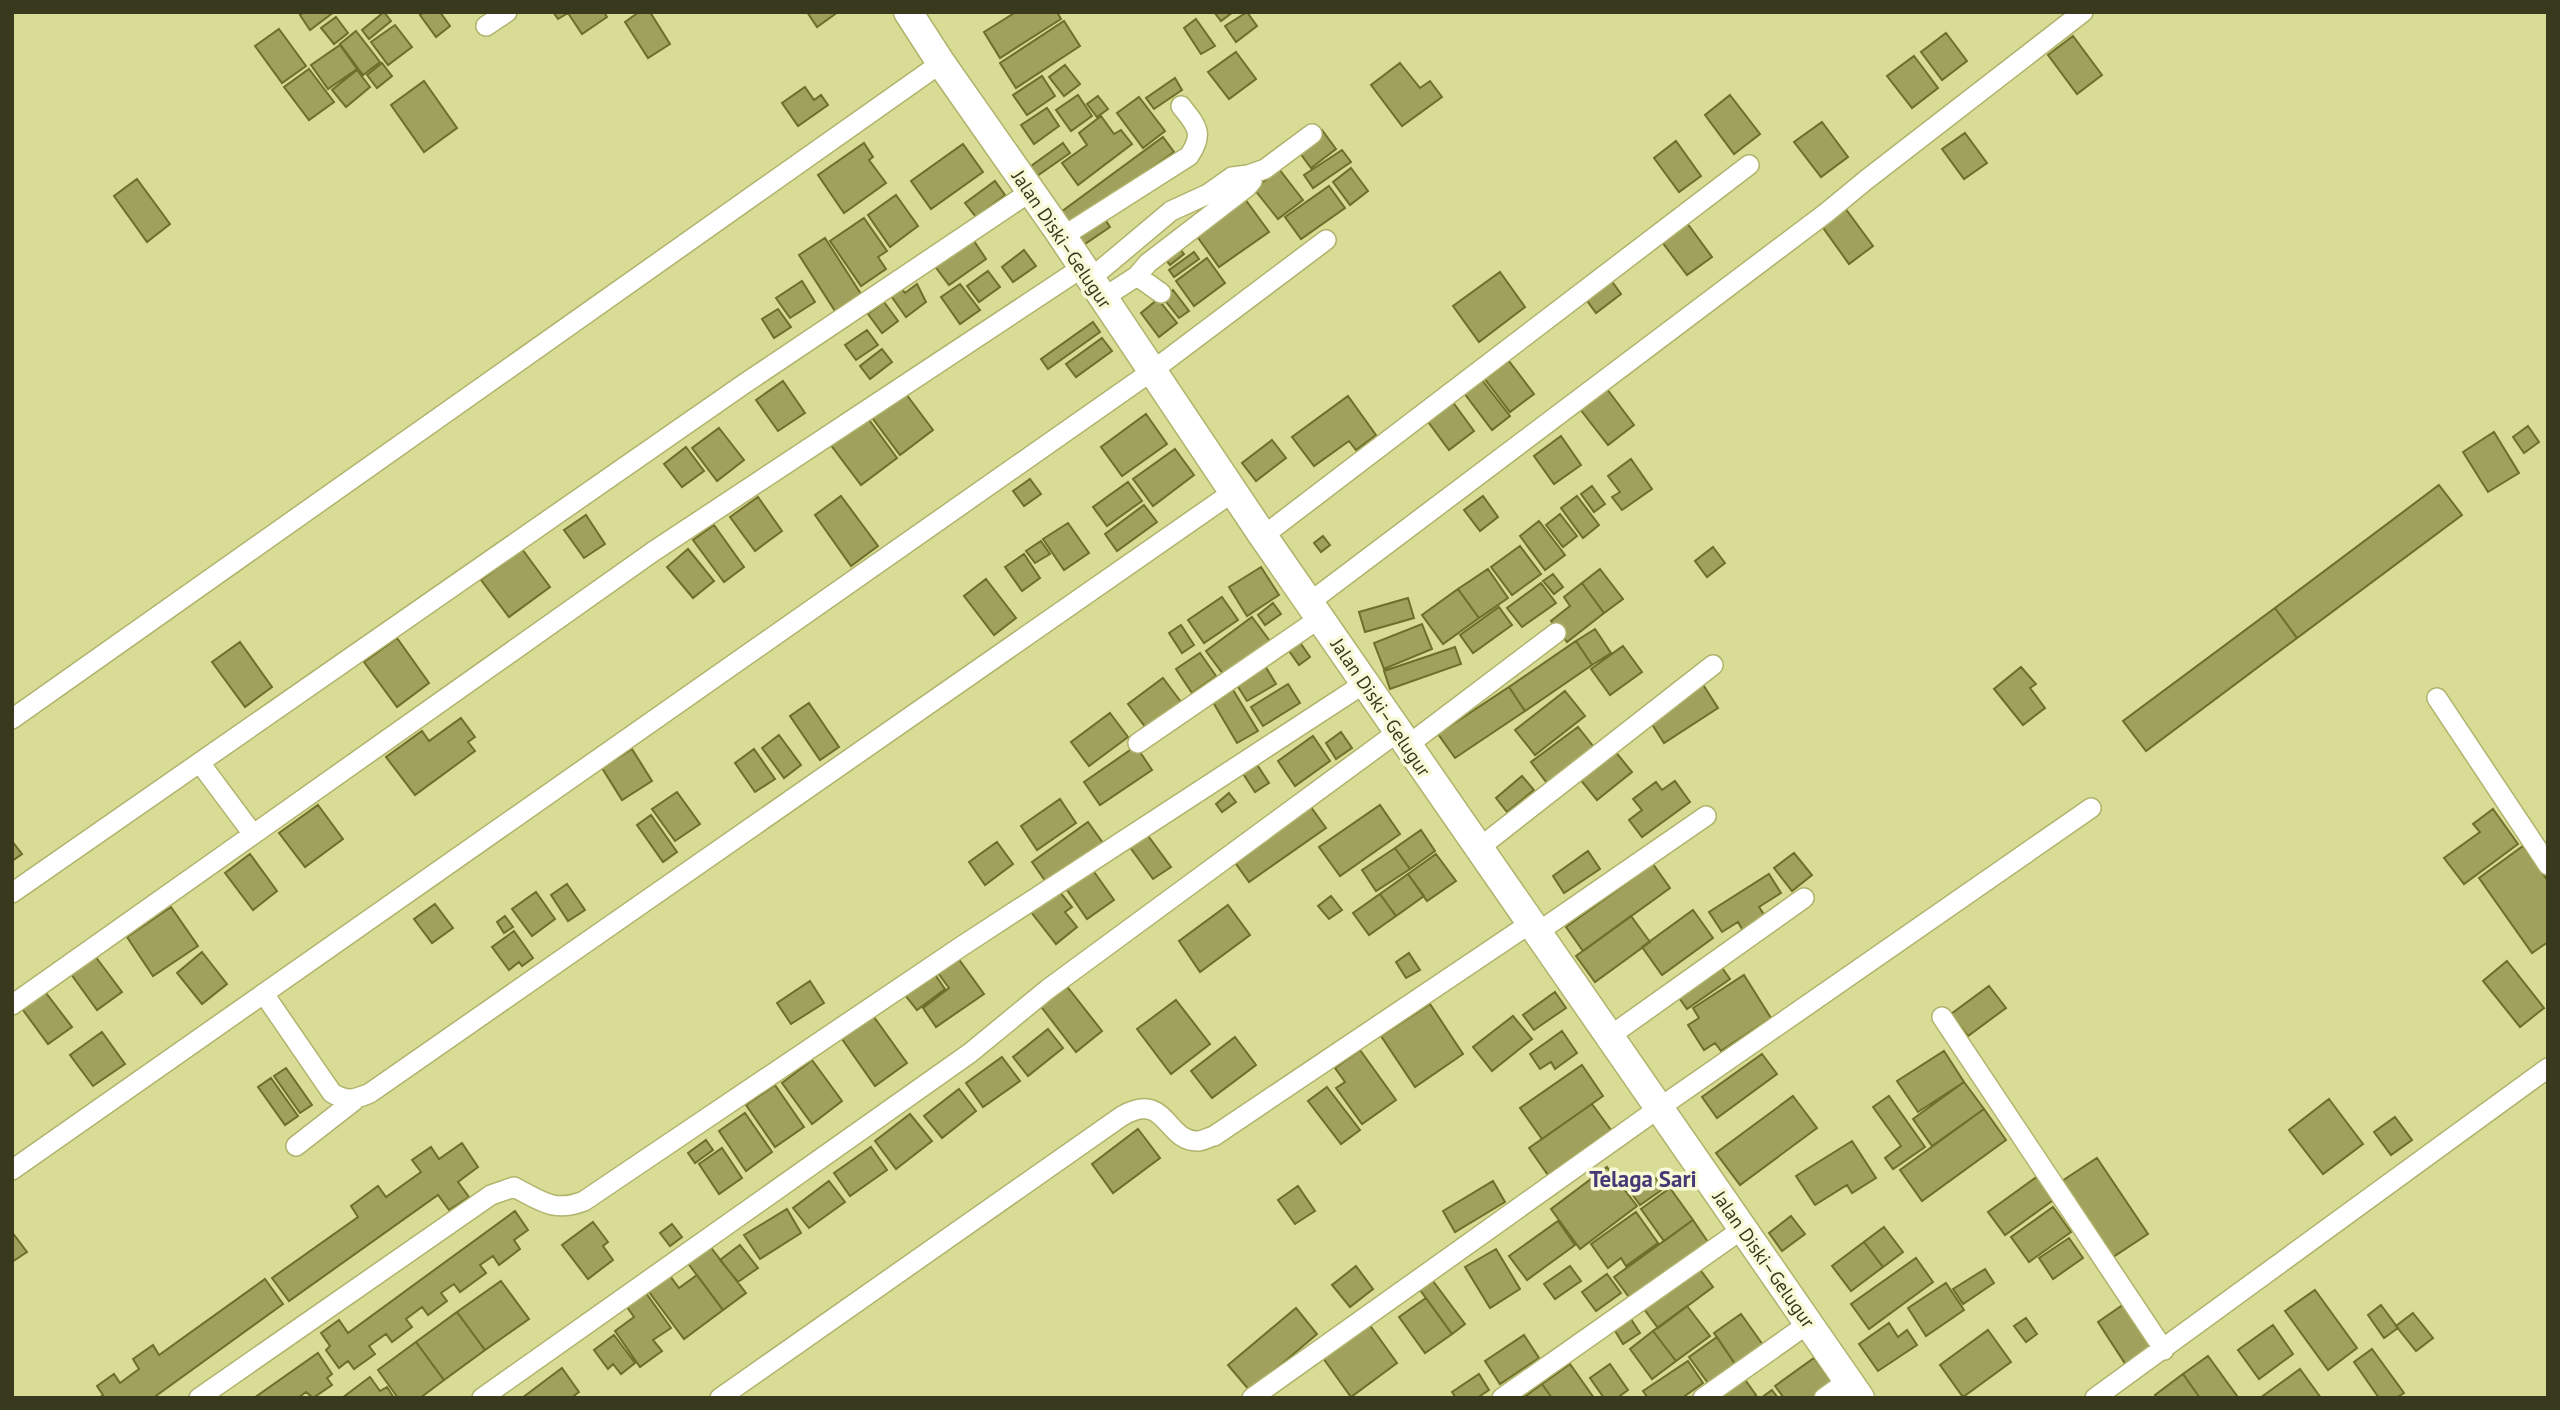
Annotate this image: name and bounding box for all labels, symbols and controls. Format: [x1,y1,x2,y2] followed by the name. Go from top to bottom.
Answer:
[1006,164,1117,313] street label: Jalan Diski–Gelugur
[1325,632,1436,781] street label: Jalan Diski–Gelugur
[1589,1164,1697,1193] district label: Telaga Sari
[1707,1185,1820,1333] street label: Jalan Diski–Gelugur

